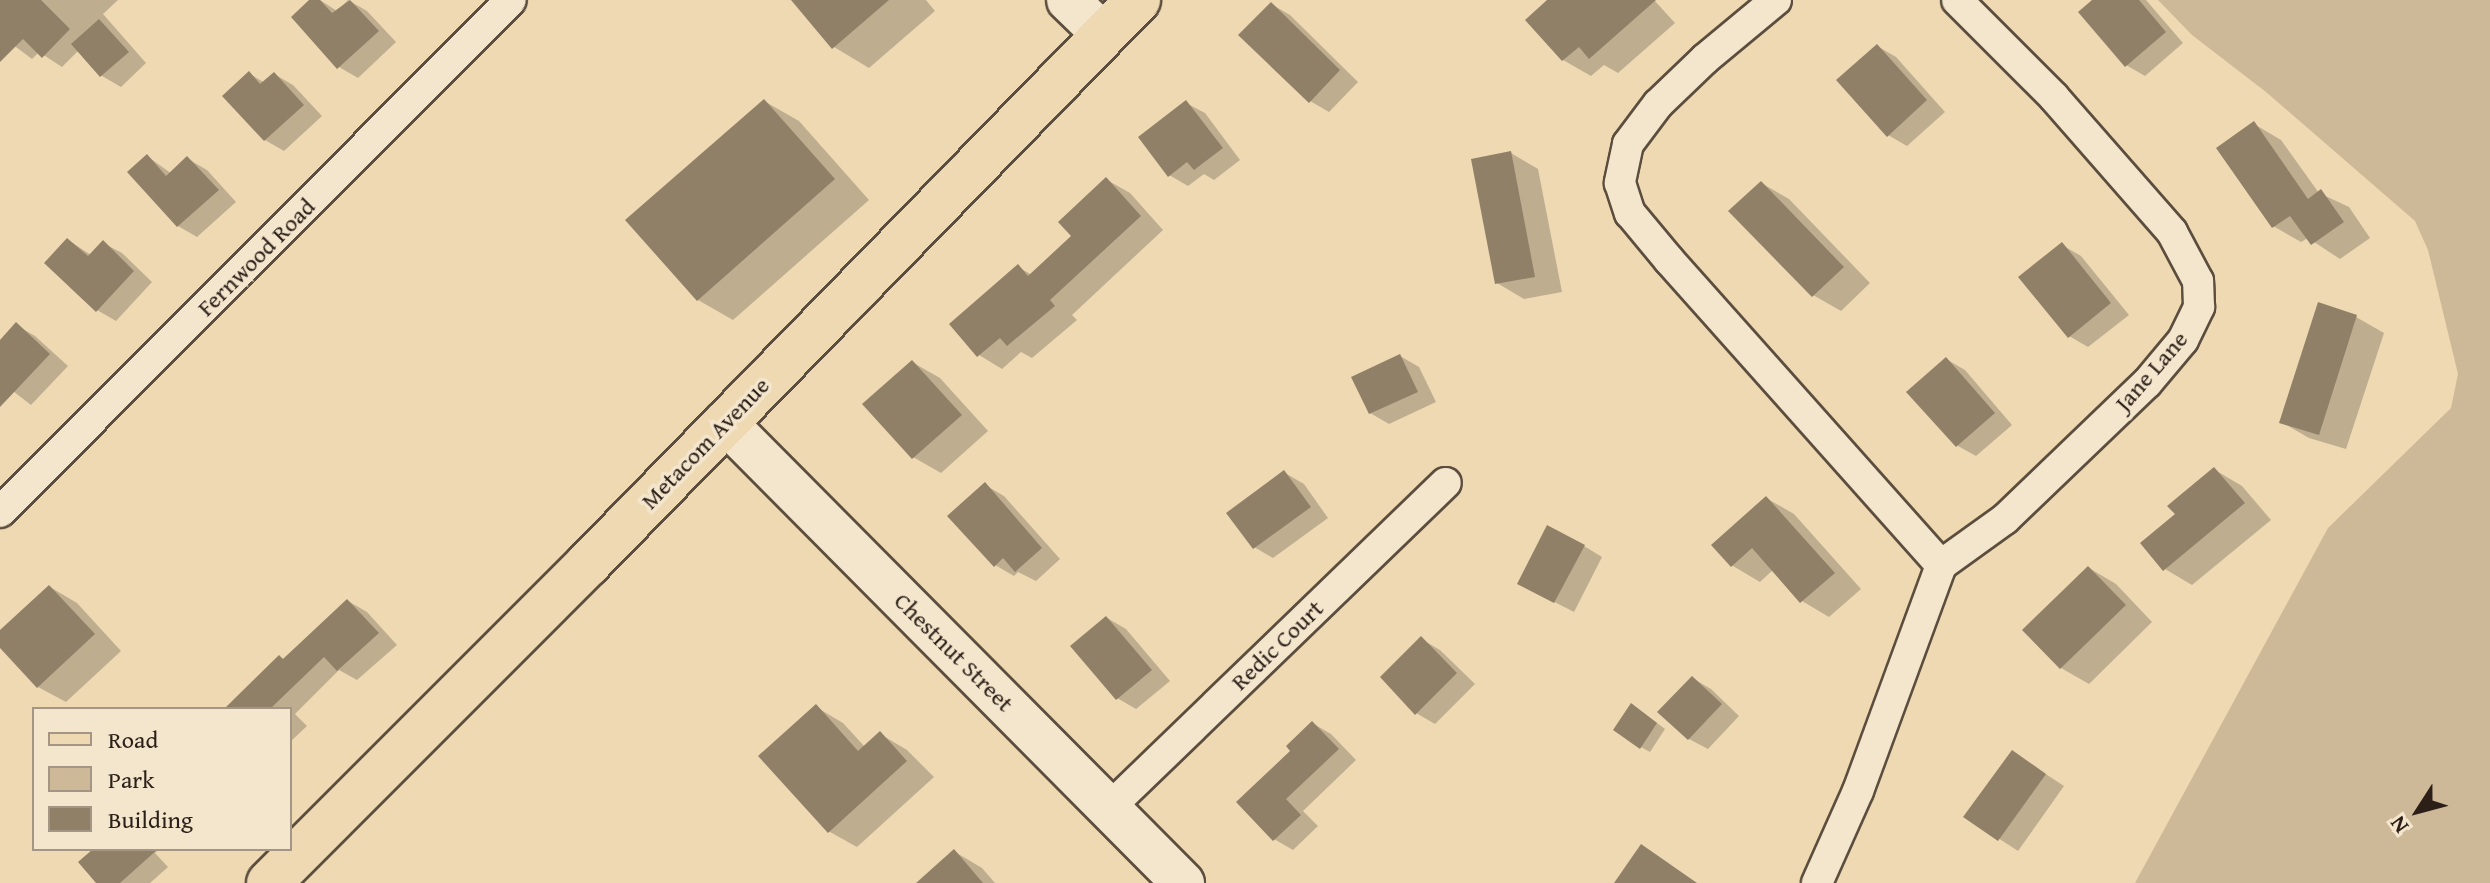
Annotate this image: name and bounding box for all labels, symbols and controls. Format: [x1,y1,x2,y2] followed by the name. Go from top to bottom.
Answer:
[191,192,321,322] street label: Fernwood Road
[2108,325,2194,417] street label: Jane Lane
[635,371,775,515] street label: Metacom Avenue
[888,586,1020,718] street label: Chestnut Street
[1225,594,1329,696] street label: Redic Court
[32,707,292,851] legend
[108,722,158,757] text: Road
[108,762,154,797] text: Park
[2378,771,2458,851] north arrow
[108,802,193,837] text: Building
[2381,810,2416,840] text: N

